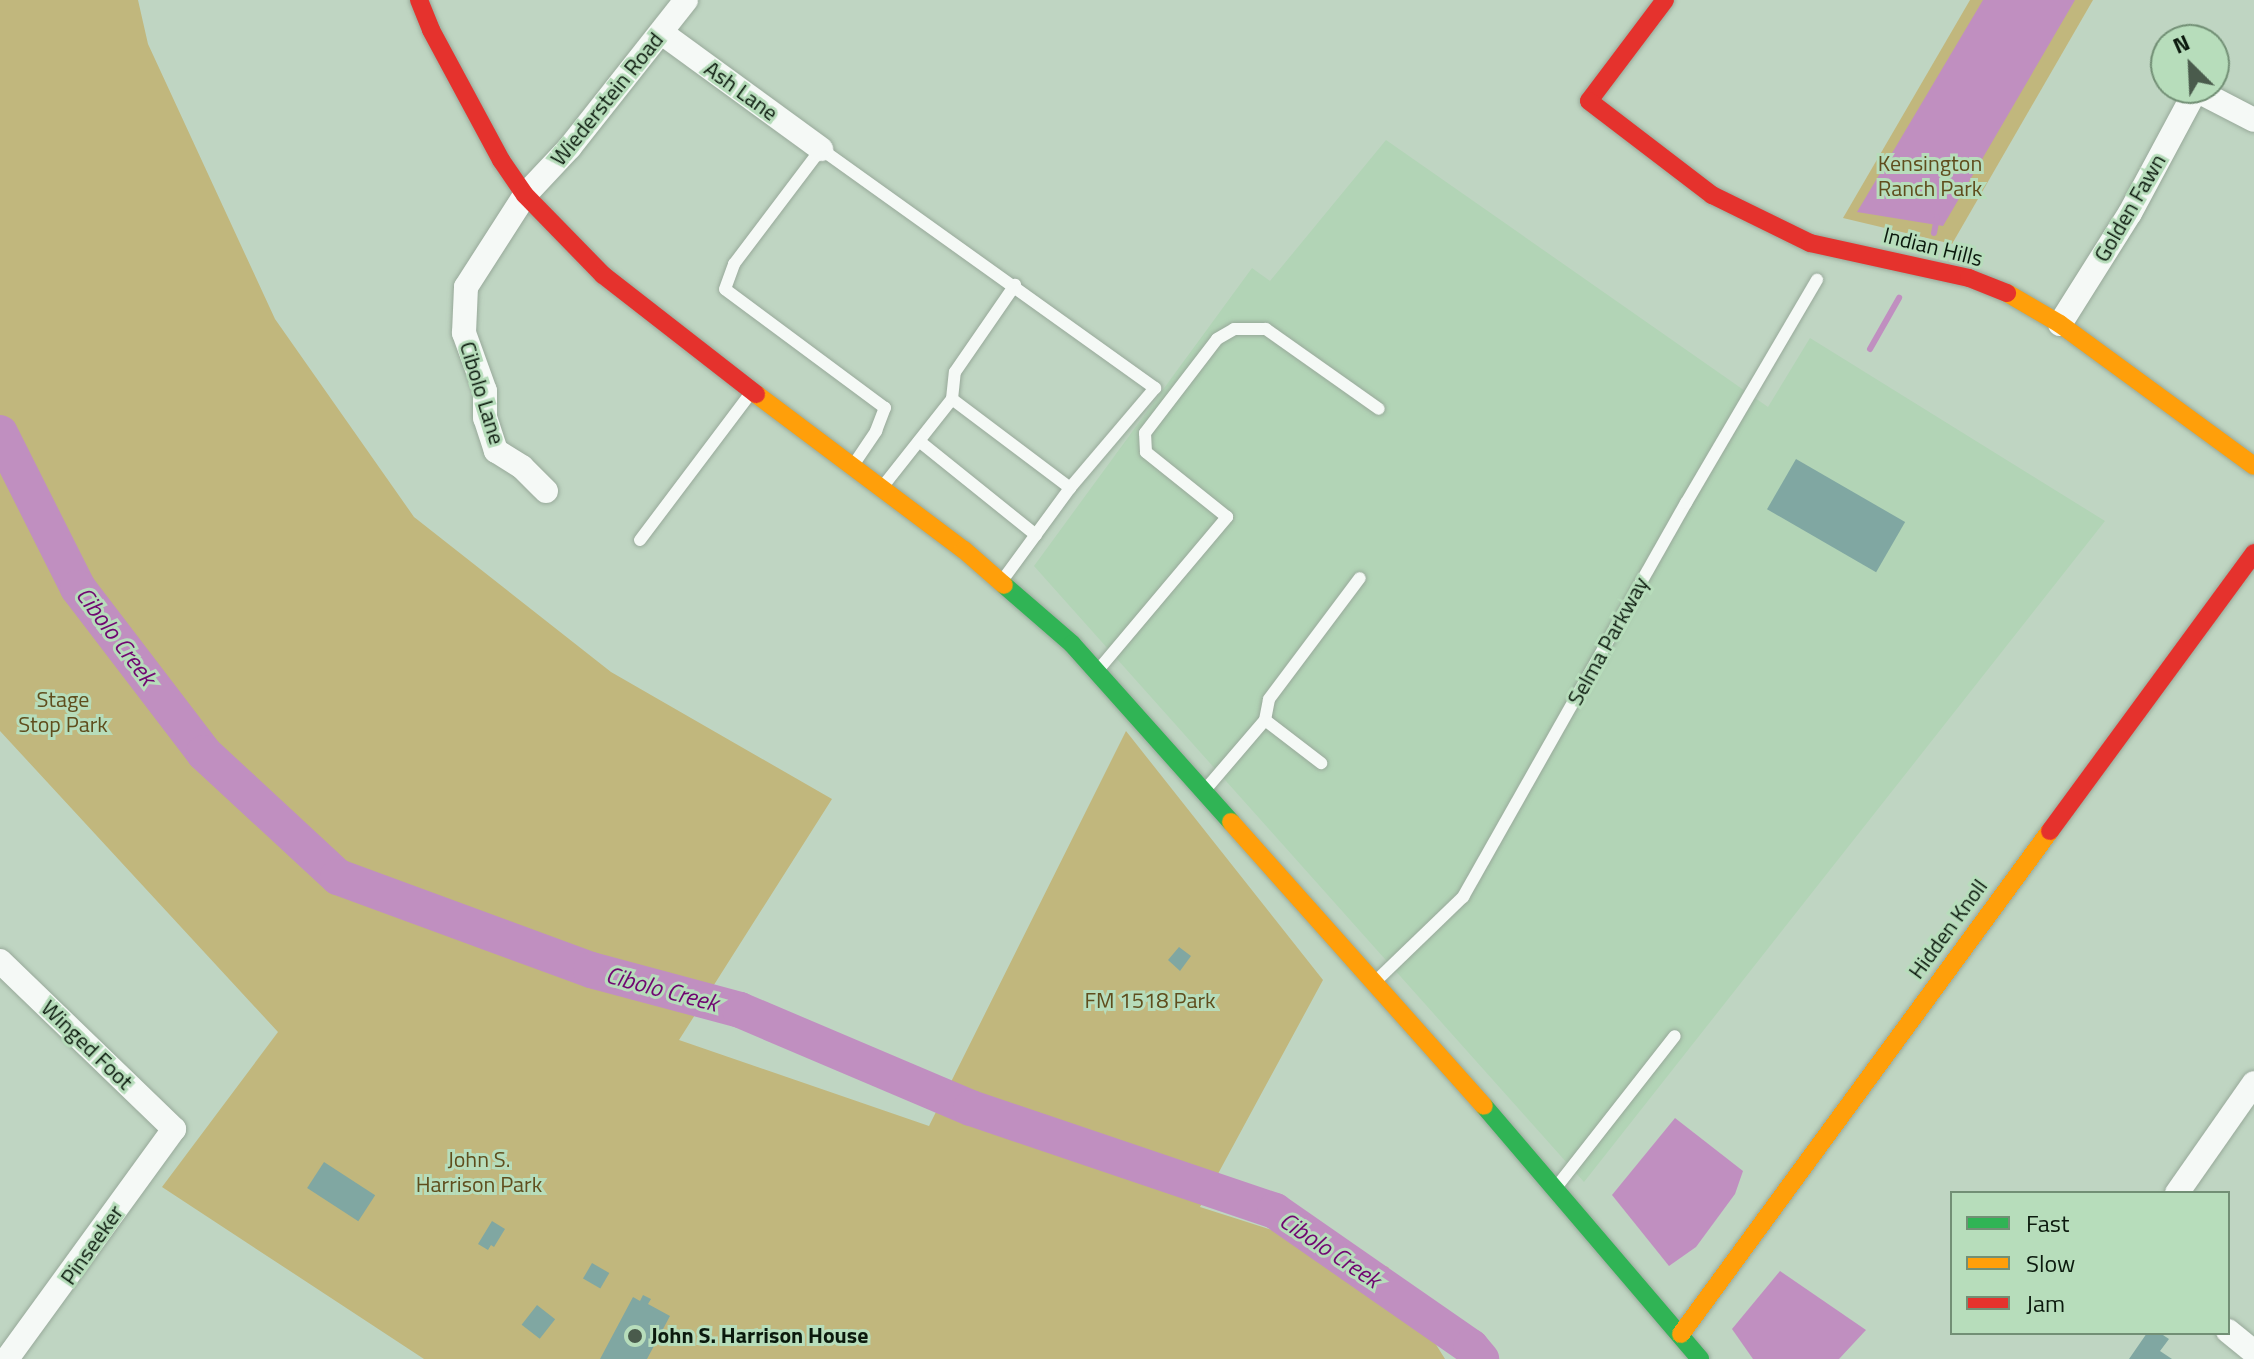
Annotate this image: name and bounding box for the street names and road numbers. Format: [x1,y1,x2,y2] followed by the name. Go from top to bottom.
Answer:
[545,27,669,171] street label: Wiederstein Road
[699,55,783,127] street label: Ash Lane
[2089,149,2171,267] street label: Golden Fawn
[1881,222,1985,272] street label: Indian Hills
[454,338,510,448] street label: Cibolo Lane
[1562,572,1654,710] street label: Selma Parkway
[1903,874,1993,984] street label: Hidden Knoll
[36,995,138,1095] street label: Winged Foot
[55,1200,129,1290] street label: Pinseeker

